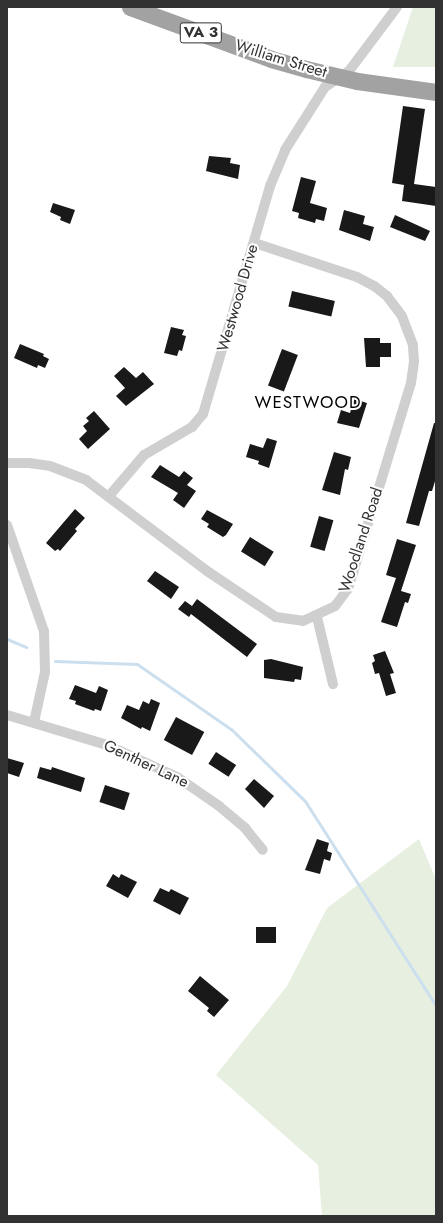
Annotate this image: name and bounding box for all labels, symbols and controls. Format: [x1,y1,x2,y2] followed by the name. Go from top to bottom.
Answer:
[179,20,223,46] road number: VA 3
[233,36,329,82] street label: William Street
[214,242,262,354] street label: Westwood Drive
[255,393,361,413] district label: WESTWOOD
[335,485,387,595] street label: Woodland Road
[101,736,191,792] street label: Genther Lane

